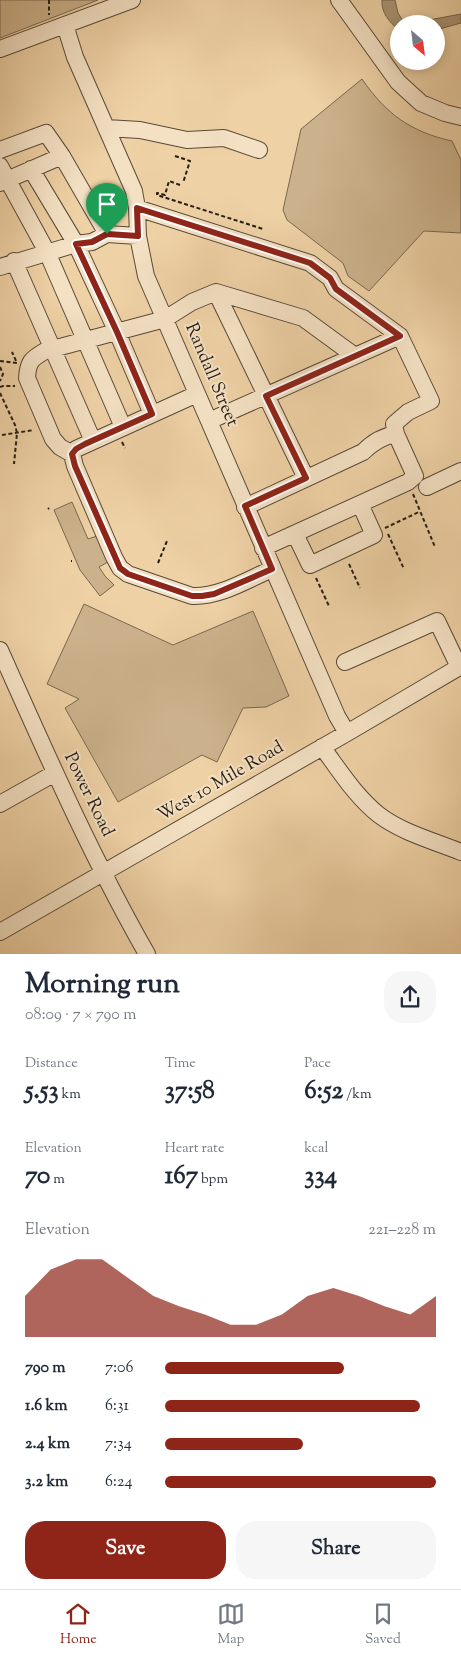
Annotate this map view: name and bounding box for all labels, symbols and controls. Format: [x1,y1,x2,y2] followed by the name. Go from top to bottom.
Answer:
[390,15,445,70] north arrow
[390,15,445,70] map controls
[86,183,128,234] pin
[93,190,121,218] icon: arrive
[177,319,245,431] street label: Randall Street
[153,735,289,829] street label: West 10 Mile Road
[56,748,120,842] street label: Power Road
[25,965,180,1005] text: Morning run
[384,971,436,1023] button: share
[25,1004,136,1027] text: 08:09 · 7 × 790 m
[25,1054,78,1074] text: Distance
[165,1054,196,1074] text: Time
[304,1054,331,1074] text: Pace
[25,1074,59,1110] text: 5.53
[165,1074,215,1110] text: 37:58
[304,1074,343,1110] text: 6:52
[59,1085,81,1105] text: km
[343,1085,372,1105] text: /km
[25,1139,82,1159] text: Elevation
[165,1139,224,1159] text: Heart rate
[304,1139,328,1159] text: kcal
[25,1159,50,1195] text: 70
[165,1159,198,1195] text: 167
[304,1159,337,1195] text: 334
[50,1170,65,1190] text: m
[198,1170,228,1190] text: bpm
[25,1219,90,1242] text: Elevation
[368,1219,436,1242] text: 221–228 m
[25,1357,66,1380] text: 790 m
[105,1357,133,1380] text: 7:06
[25,1395,67,1418] text: 1.6 km
[105,1395,129,1418] text: 6:31
[25,1433,70,1456] text: 2.4 km
[105,1433,132,1456] text: 7:34
[25,1471,68,1494] text: 3.2 km
[105,1471,133,1494] text: 6:24
[25,1521,226,1579] button: Save
[236,1521,436,1579] button: Share
[60,1600,97,1650] tab: Home
[217,1600,245,1650] tab: Map
[365,1600,401,1650] tab: Saved

